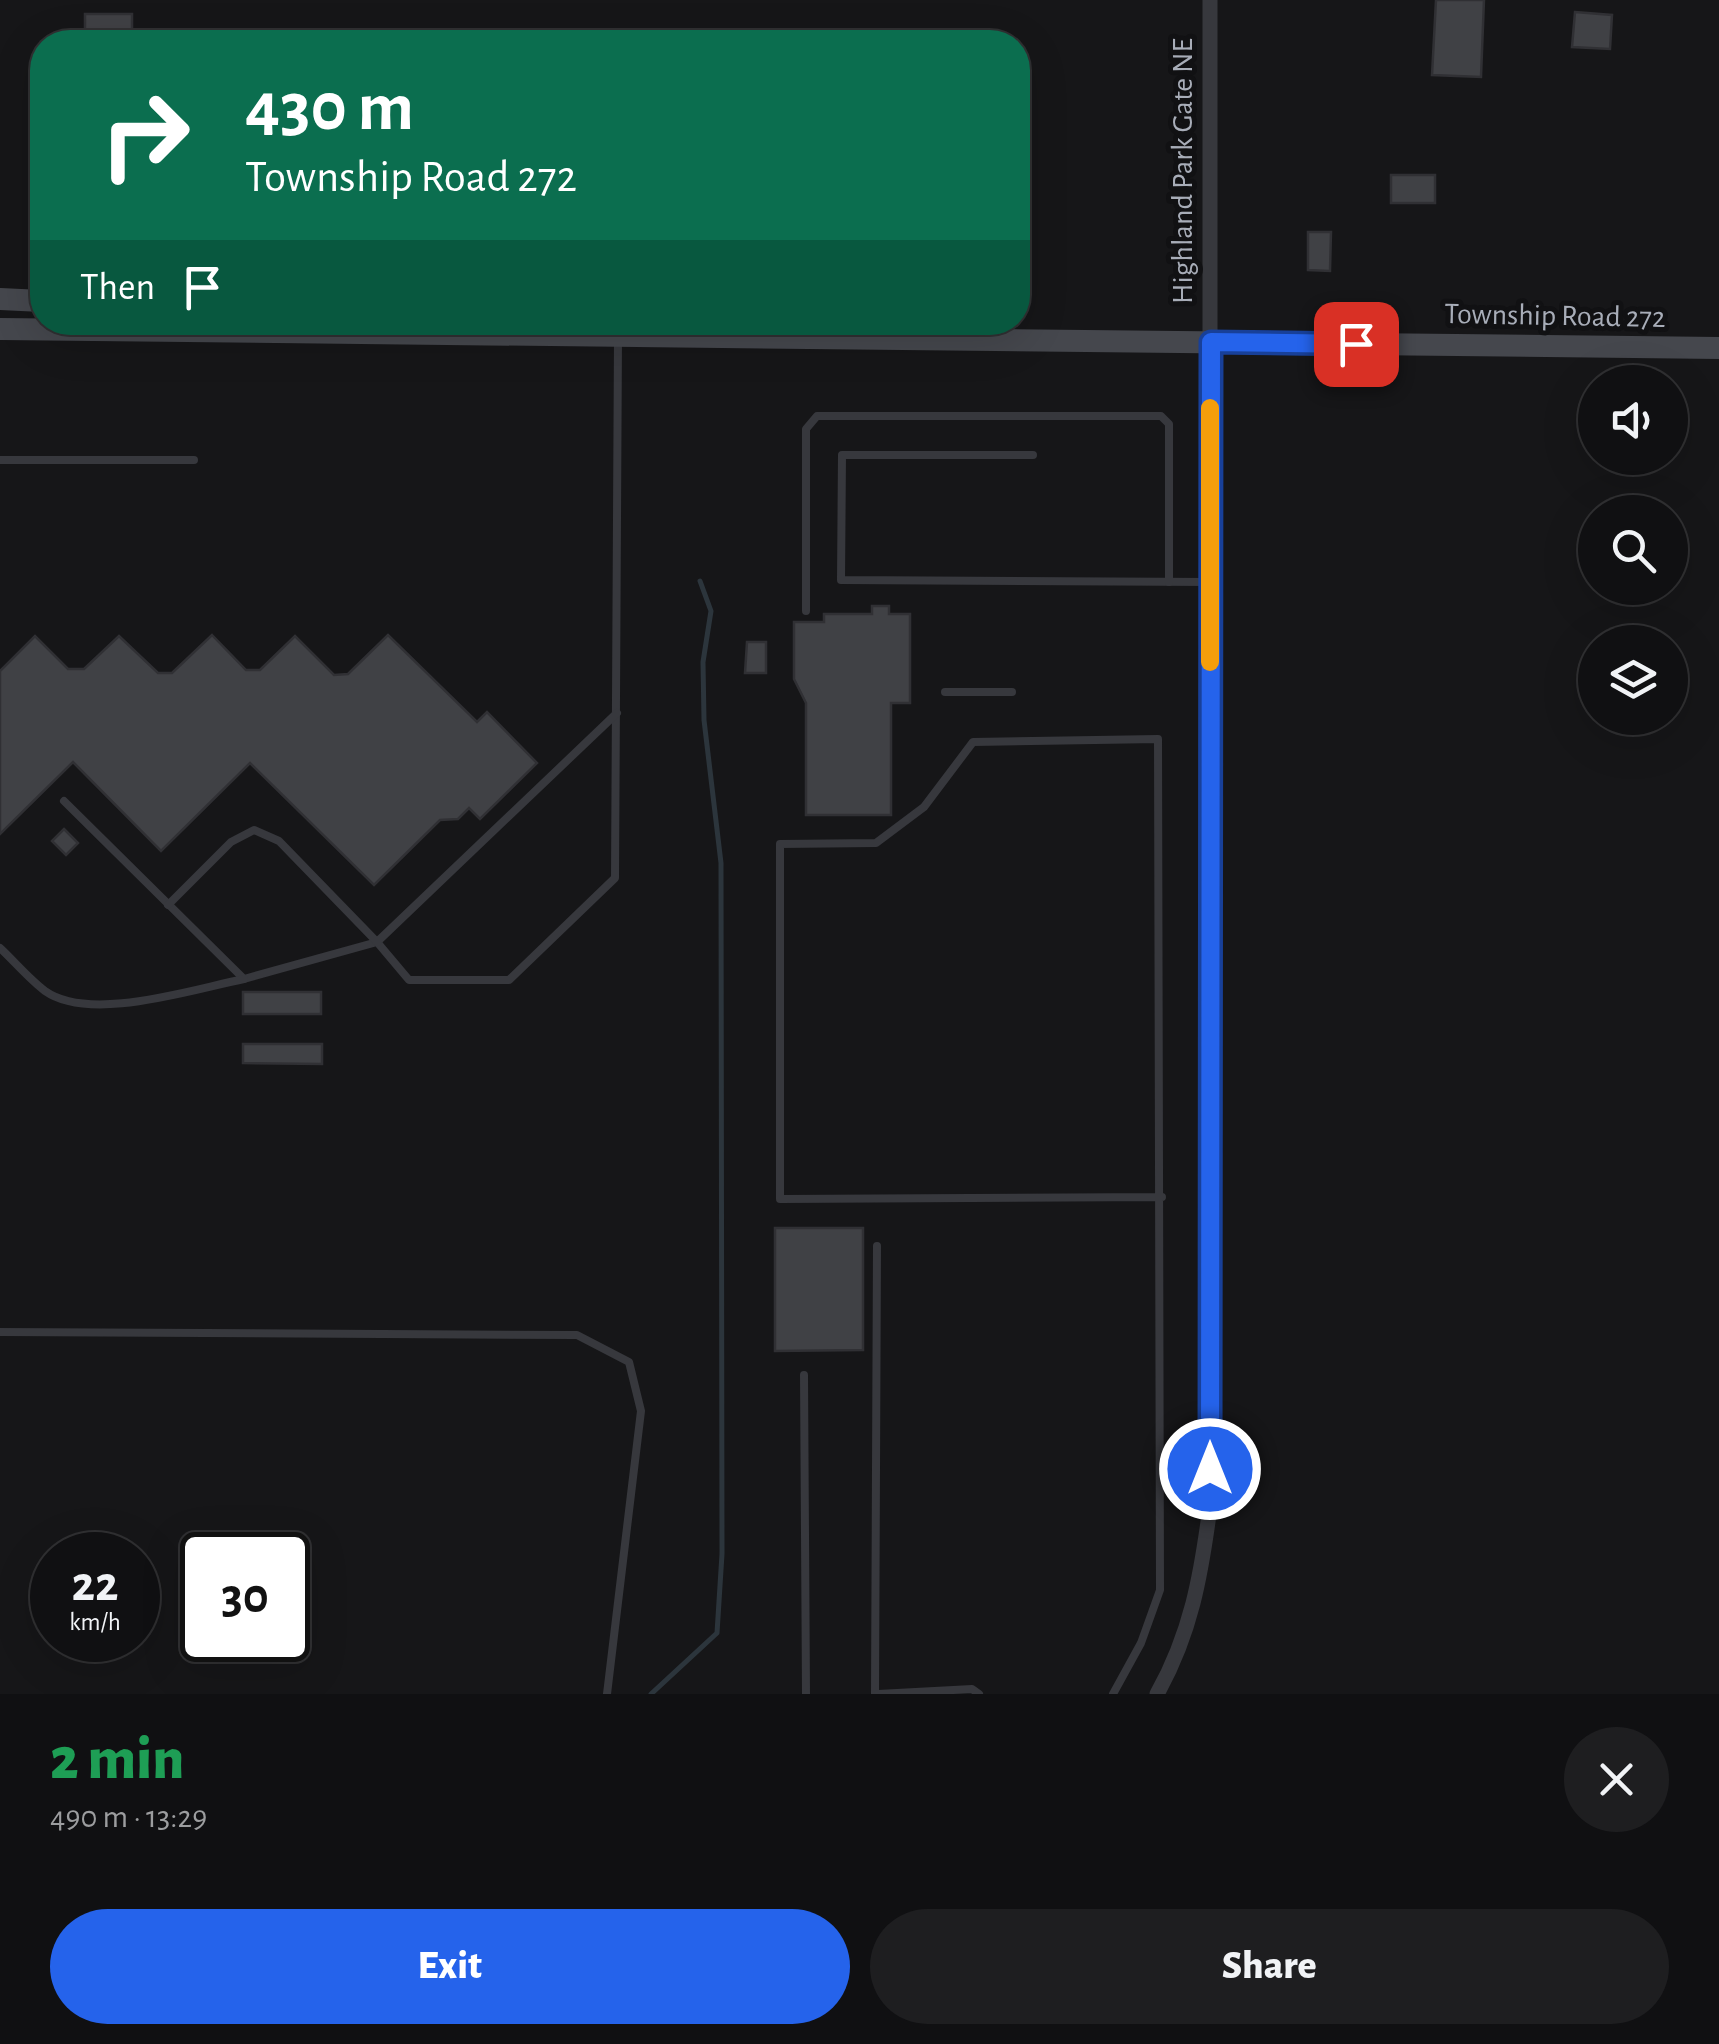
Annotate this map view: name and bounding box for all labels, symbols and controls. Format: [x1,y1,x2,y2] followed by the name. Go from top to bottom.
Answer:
[1168,38,1198,304] street label: Highland Park Gate NE
[80,70,210,200] icon: right
[245,73,414,143] text: 430 m
[245,155,577,200] text: Township Road 272
[175,260,230,315] icon: arrive
[80,269,155,307] text: Then
[1444,299,1666,333] street label: Township Road 272
[1314,302,1399,387] pin
[1329,317,1384,372] icon: arrive
[1578,365,1688,735] map controls
[1578,365,1688,475] button: sound
[1578,495,1688,605] button: search
[1578,625,1688,735] button: layers
[1158,1417,1262,1521] position arrow
[180,1532,310,1662] speed limit sign: 30
[71,1560,119,1610] text: 22
[69,1610,121,1635] text: km/h
[1564,1727,1669,1832] button: close
[50,1730,184,1790] text: 2 min
[50,1801,207,1833] text: 490 m · 13:29
[50,1909,850,2024] button: Exit
[870,1909,1669,2024] button: Share

